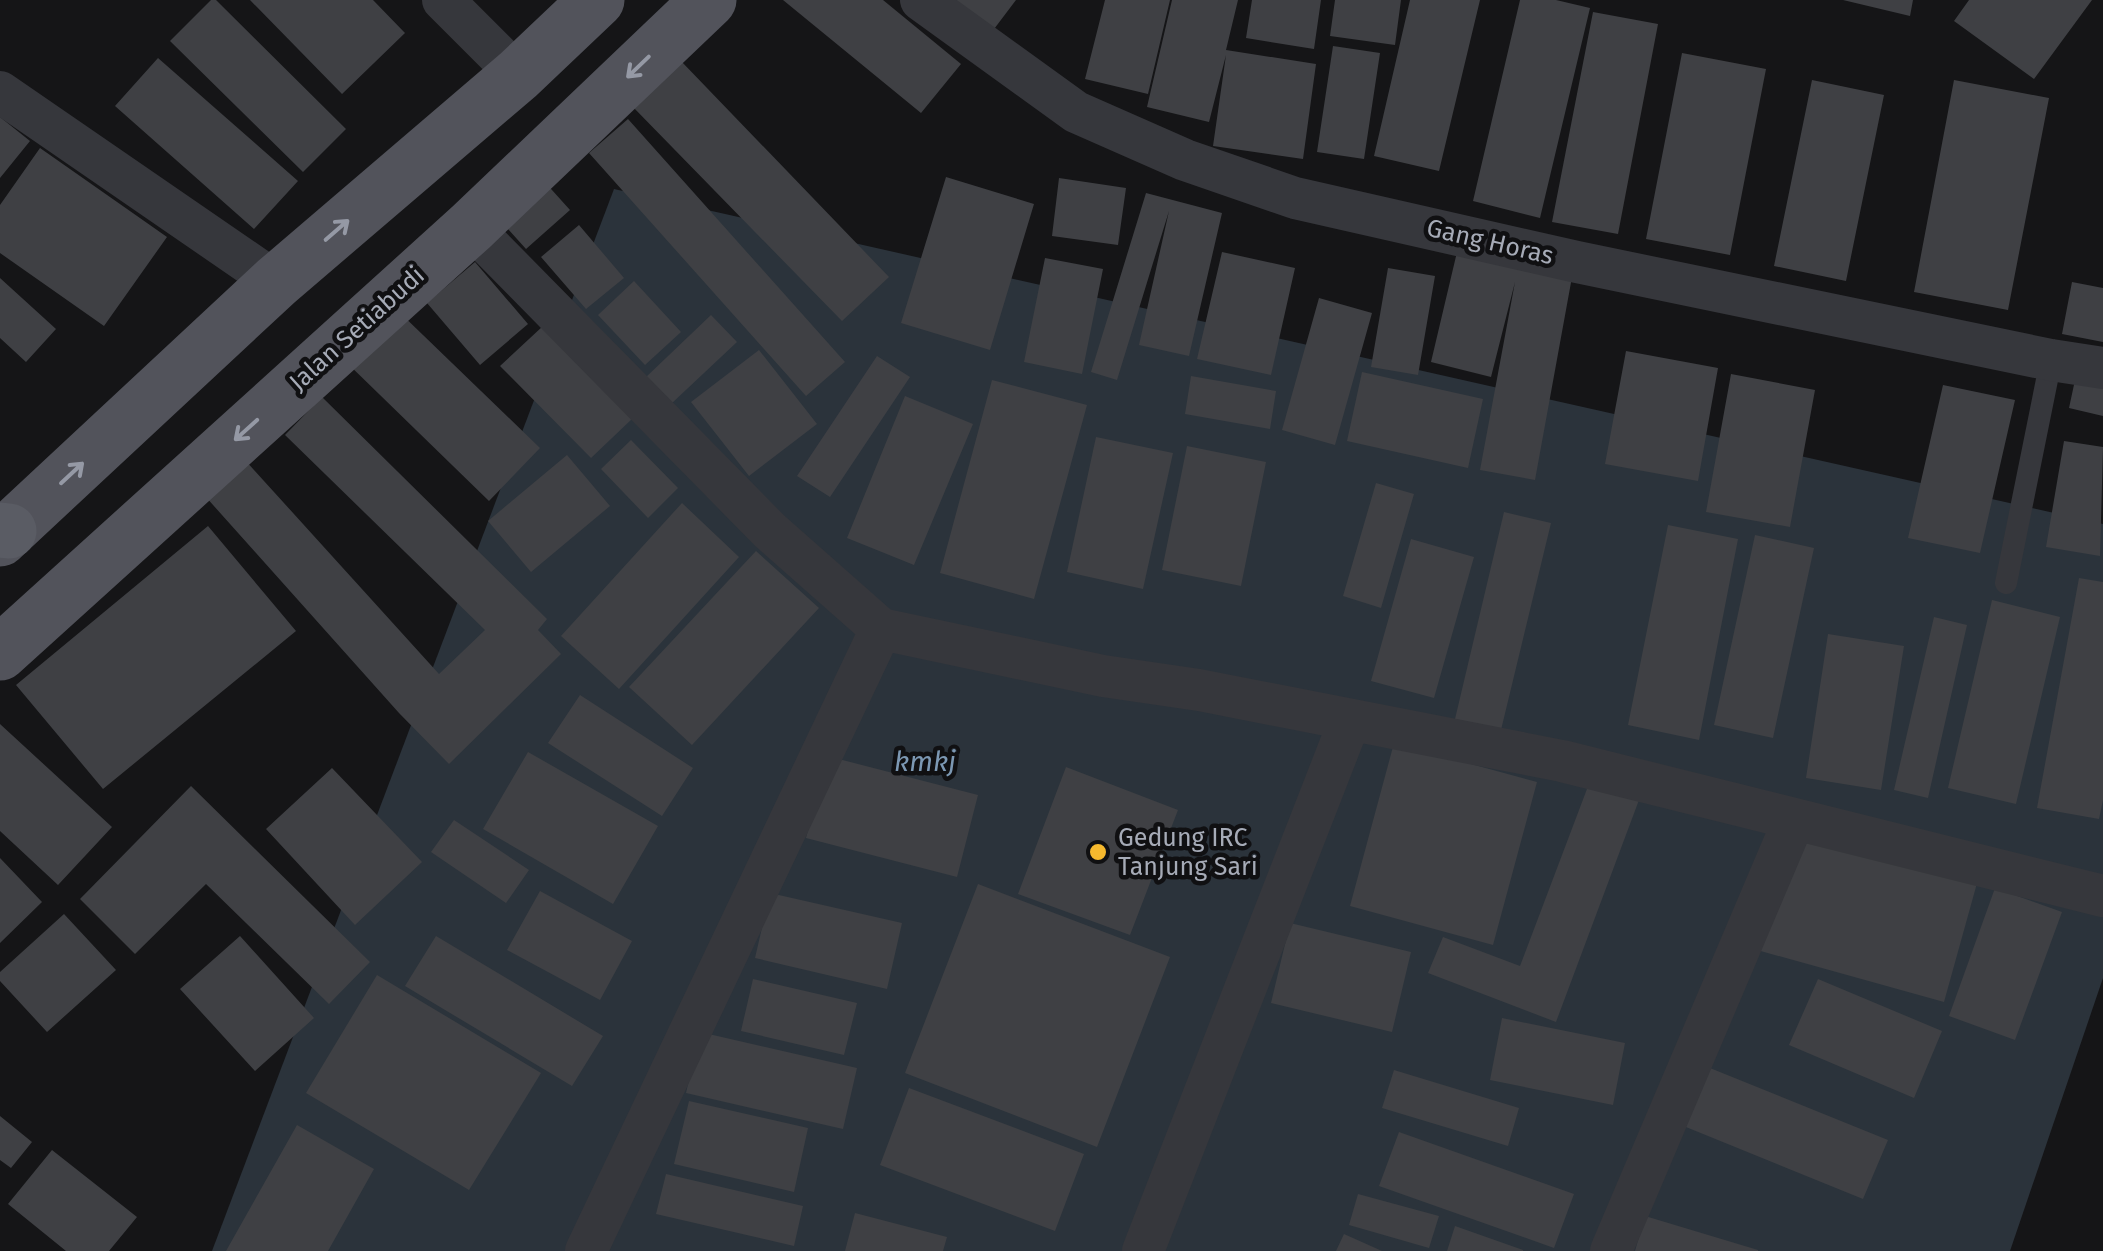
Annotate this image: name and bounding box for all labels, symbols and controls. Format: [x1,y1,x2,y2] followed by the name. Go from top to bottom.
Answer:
[627,55,651,79] one-way arrow
[1424,213,1556,271] street label: Gang Horas
[324,219,349,242] one-way arrow
[283,261,431,397] street label: Jalan Setiabudi
[234,419,259,442] one-way arrow
[59,461,83,485] one-way arrow
[894,745,956,778] water label: kmkj
[1118,823,1258,882] place label: Gedung IRC Tanjung Sari
[1087,841,1109,863] marker: Gedung IRC Tanjung Sari

